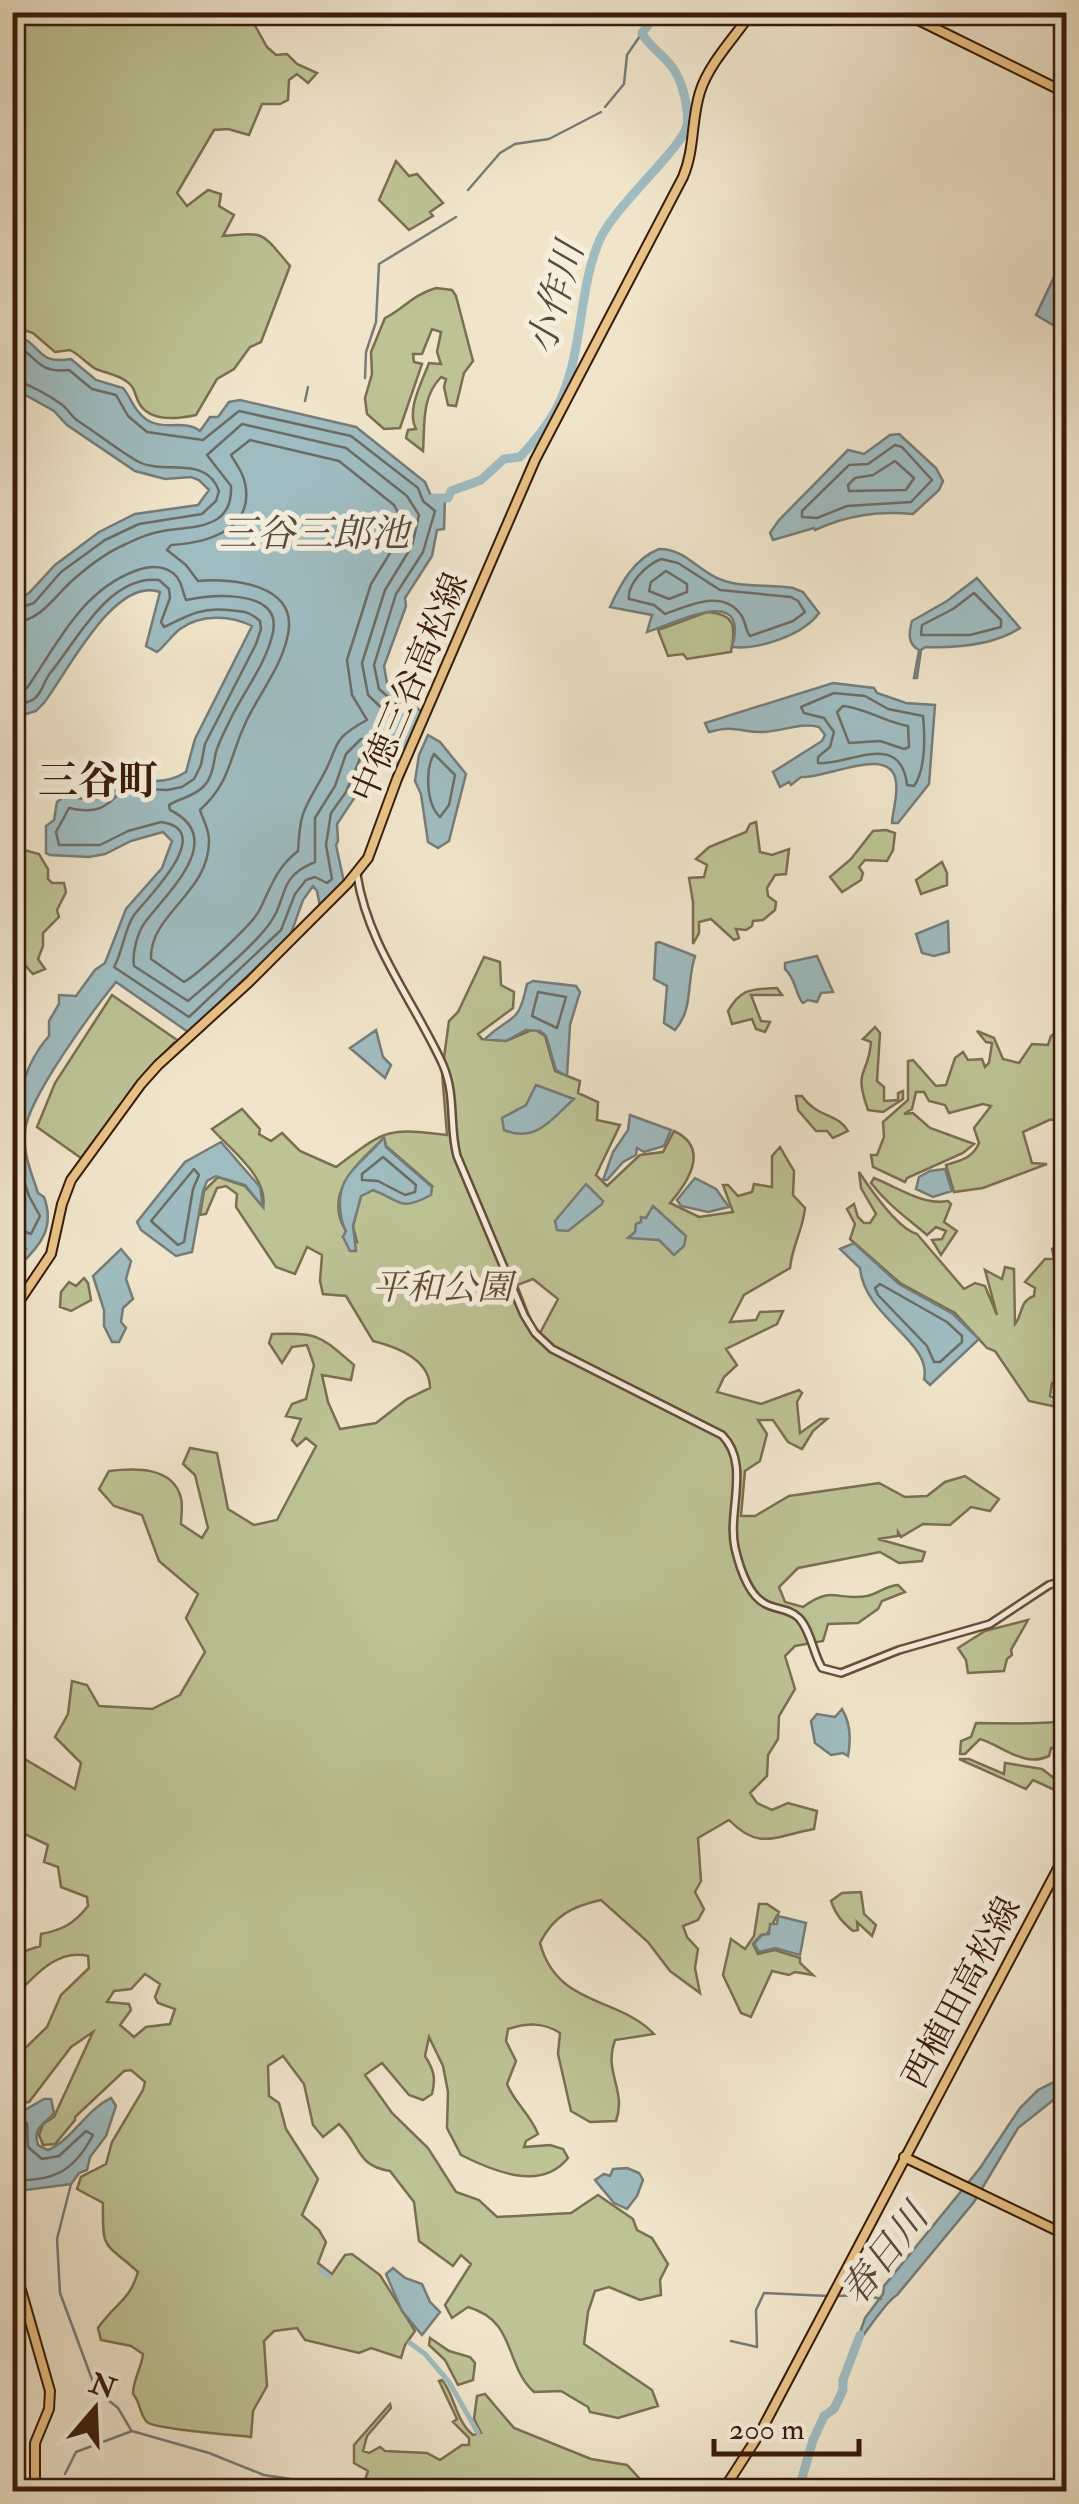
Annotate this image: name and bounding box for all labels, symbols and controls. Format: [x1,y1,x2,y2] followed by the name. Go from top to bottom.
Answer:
[517,233,596,360] water label: 小作川
[219,510,413,558] water label: 三谷三郎池
[342,566,478,809] street label: 中徳三谷高松線
[38,756,158,807] district label: 三谷町
[372,1266,517,1310] park label: 平和公園
[893,1889,1031,2096] street label: 西植田高松線
[831,2192,941,2314] water label: 春日川
[45,2359,145,2459] north arrow
[84,2366,121,2408] text: N
[714,2394,859,2456] scale bar
[729,2411,805,2448] text: 200 m

